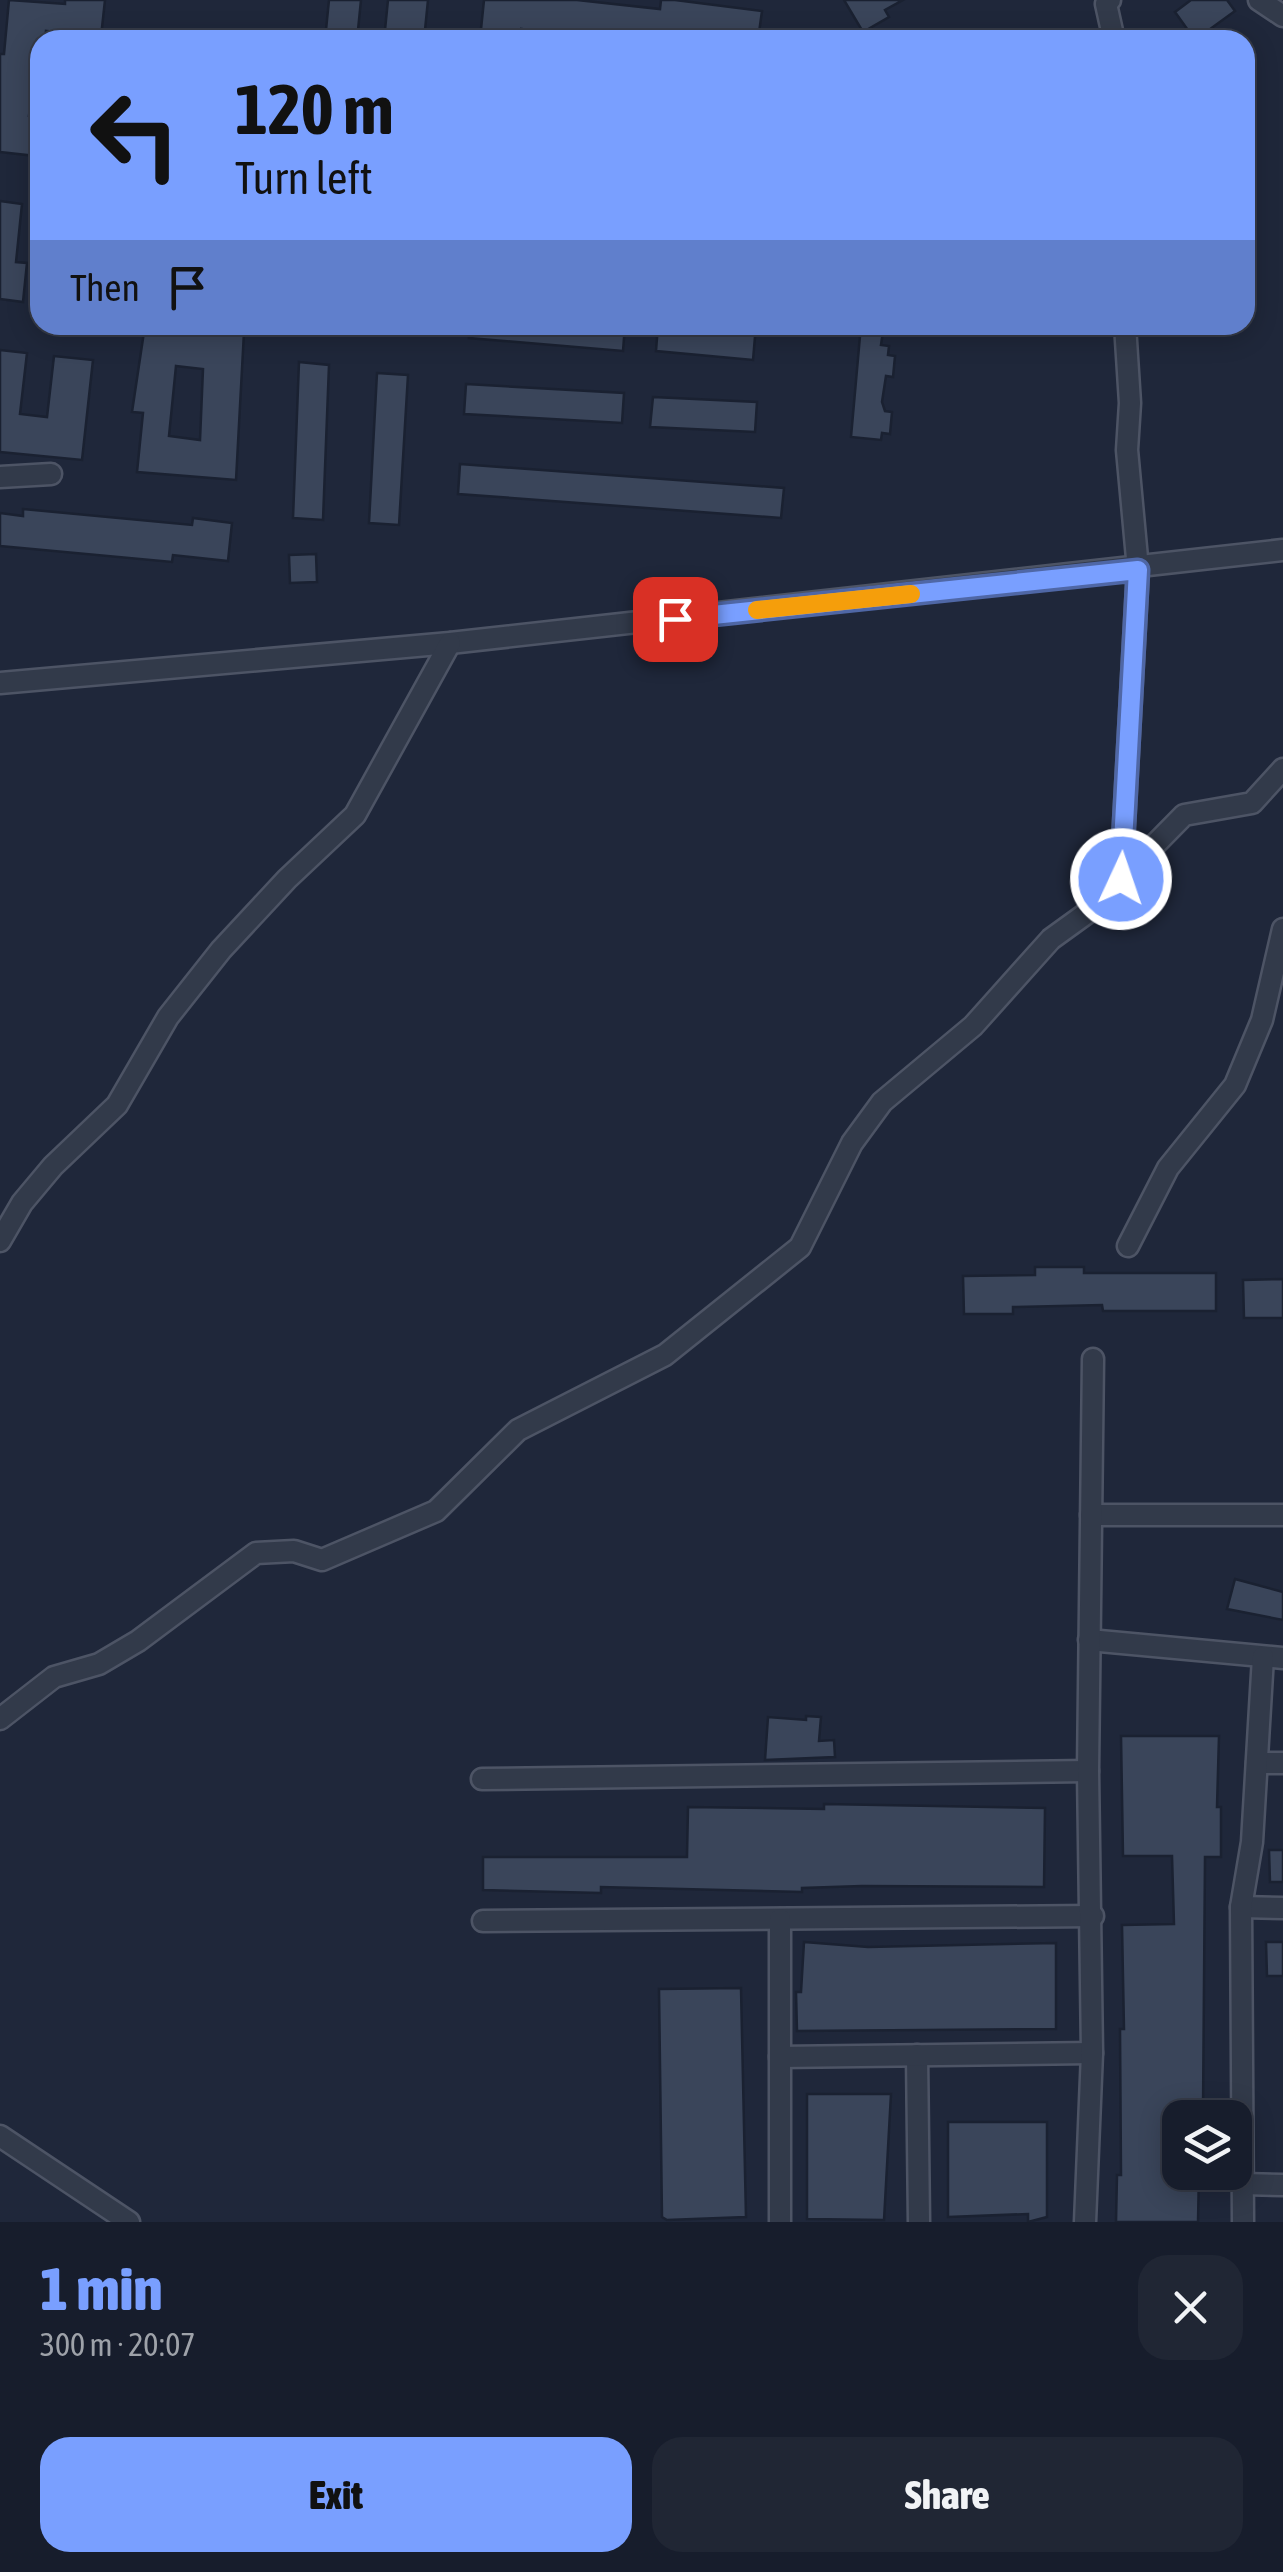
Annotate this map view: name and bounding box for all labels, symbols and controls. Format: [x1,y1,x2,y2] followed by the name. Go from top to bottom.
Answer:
[235,69,394,149] text: 120 m
[70,70,200,200] icon: left
[235,152,373,204] text: Turn left
[160,260,215,315] icon: arrive
[70,266,140,309] text: Then
[633,577,718,662] pin
[648,592,703,647] icon: arrive
[1069,827,1173,931] position arrow
[1162,2100,1252,2190] map controls
[1162,2100,1252,2190] button: layers
[40,2254,163,2323] text: 1 min
[1138,2255,1243,2360] button: close
[40,2326,195,2363] text: 300 m · 20:07
[40,2437,632,2552] button: Exit
[652,2437,1243,2552] button: Share

